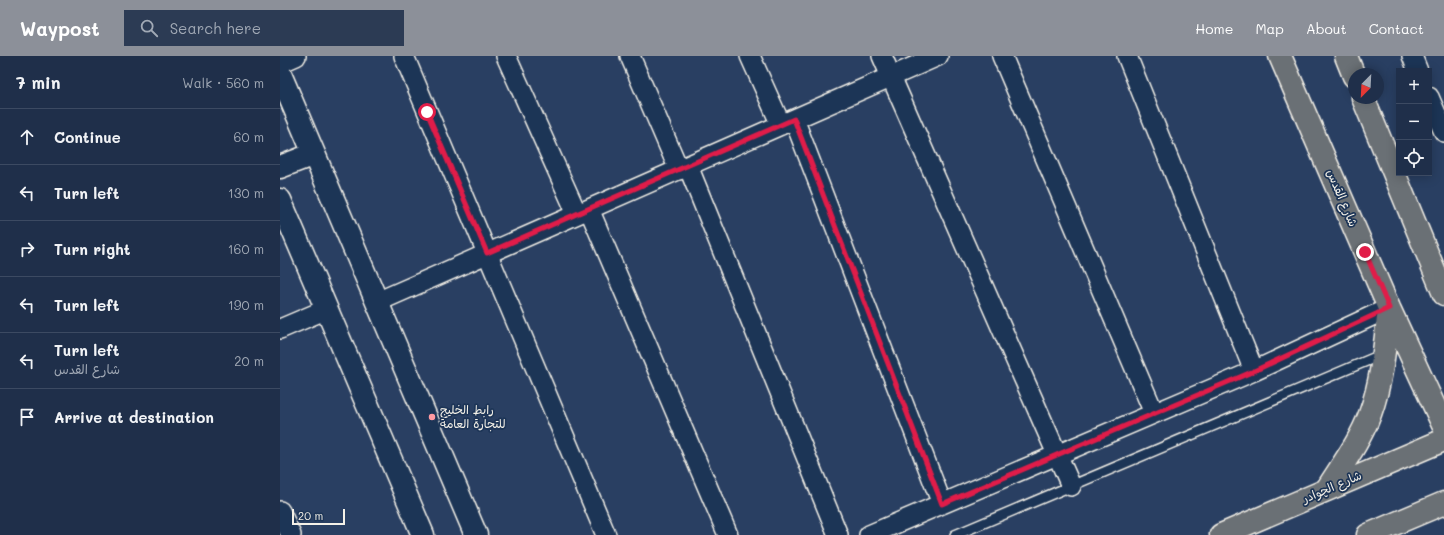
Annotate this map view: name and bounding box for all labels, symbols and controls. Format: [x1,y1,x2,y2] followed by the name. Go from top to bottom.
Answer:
[124,10,404,46] search box
[20,16,100,41] text: Waypost
[138,17,160,39] icon: search
[170,18,261,38] text: Search here
[1195,19,1233,38] text: Home
[1255,19,1284,38] text: Map
[1306,19,1347,38] text: About
[1369,19,1424,38] text: Contact
[1348,68,1384,104] north arrow
[1396,68,1432,176] map controls
[1396,68,1432,104] button: +
[16,71,61,93] text: 7 min
[182,74,264,91] text: Walk · 560 m
[418,103,436,121] route start
[1396,104,1432,140] button: −
[16,126,38,148] icon: ahead
[54,127,121,147] text: Continue
[234,128,264,145] text: 60 m
[1396,140,1432,176] button: locate
[1322,166,1362,230] street label: شارع القدس
[16,182,38,204] icon: left
[54,183,119,203] text: Turn left
[228,184,264,201] text: 130 m
[16,238,38,260] icon: right
[54,239,131,259] text: Turn right
[228,240,264,257] text: 160 m
[1356,243,1374,261] route end
[16,294,38,316] icon: left
[54,295,119,315] text: Turn left
[228,296,264,313] text: 190 m
[54,340,119,360] text: Turn left
[16,350,38,372] icon: left
[234,352,264,369] text: 20 m
[54,360,120,377] text: شارع القدس
[440,401,506,432] place label: رابط الخليج للتجارة العامة
[16,406,38,428] icon: arrive
[54,407,214,427] text: Arrive at destination
[427,412,437,422] marker: رابط الخليج للتجارة العامة
[1299,466,1365,508] street label: شارع الچوادر
[292,507,345,526] scale bar
[298,508,323,523] text: 20 m

